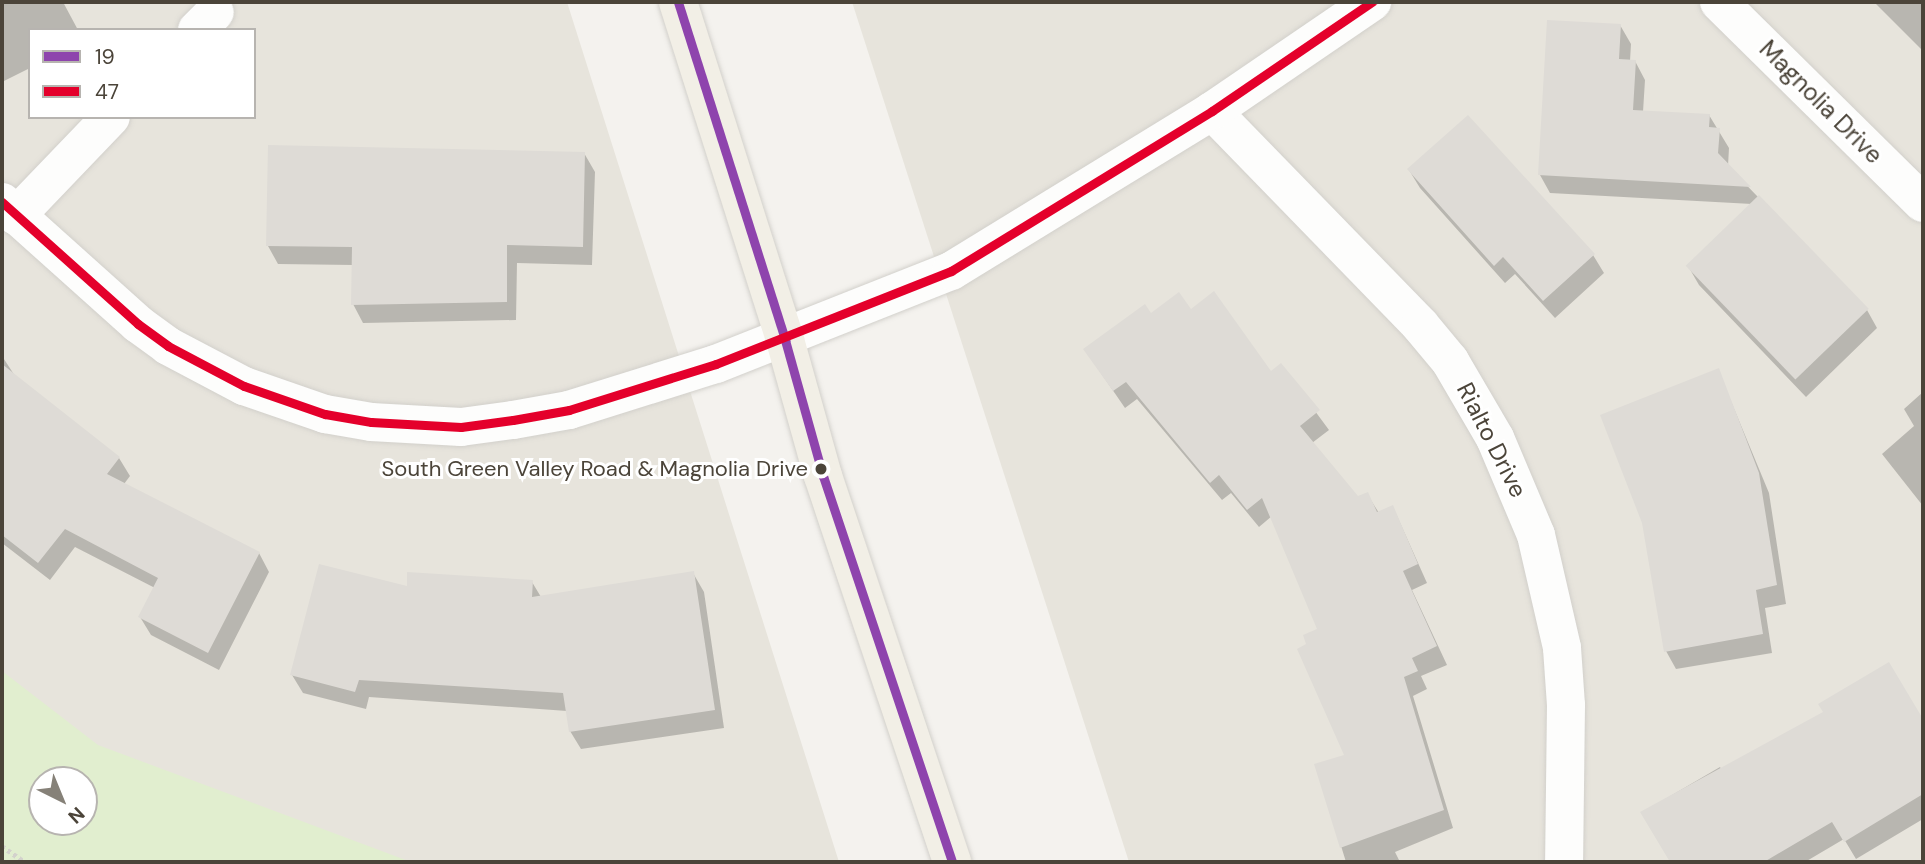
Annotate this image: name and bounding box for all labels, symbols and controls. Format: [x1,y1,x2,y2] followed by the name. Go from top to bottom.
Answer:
[28,28,256,119] legend
[1754,35,1888,169] street label: Magnolia Drive
[95,43,115,71] text: 19
[95,78,119,106] text: 47
[1451,378,1533,502] street label: Rialto Drive
[382,456,808,482] place label: South Green Valley Road & Magnolia Drive
[814,462,828,476] marker: South Green Valley Road & Magnolia Drive
[28,766,98,836] north arrow
[63,801,90,829] text: N

